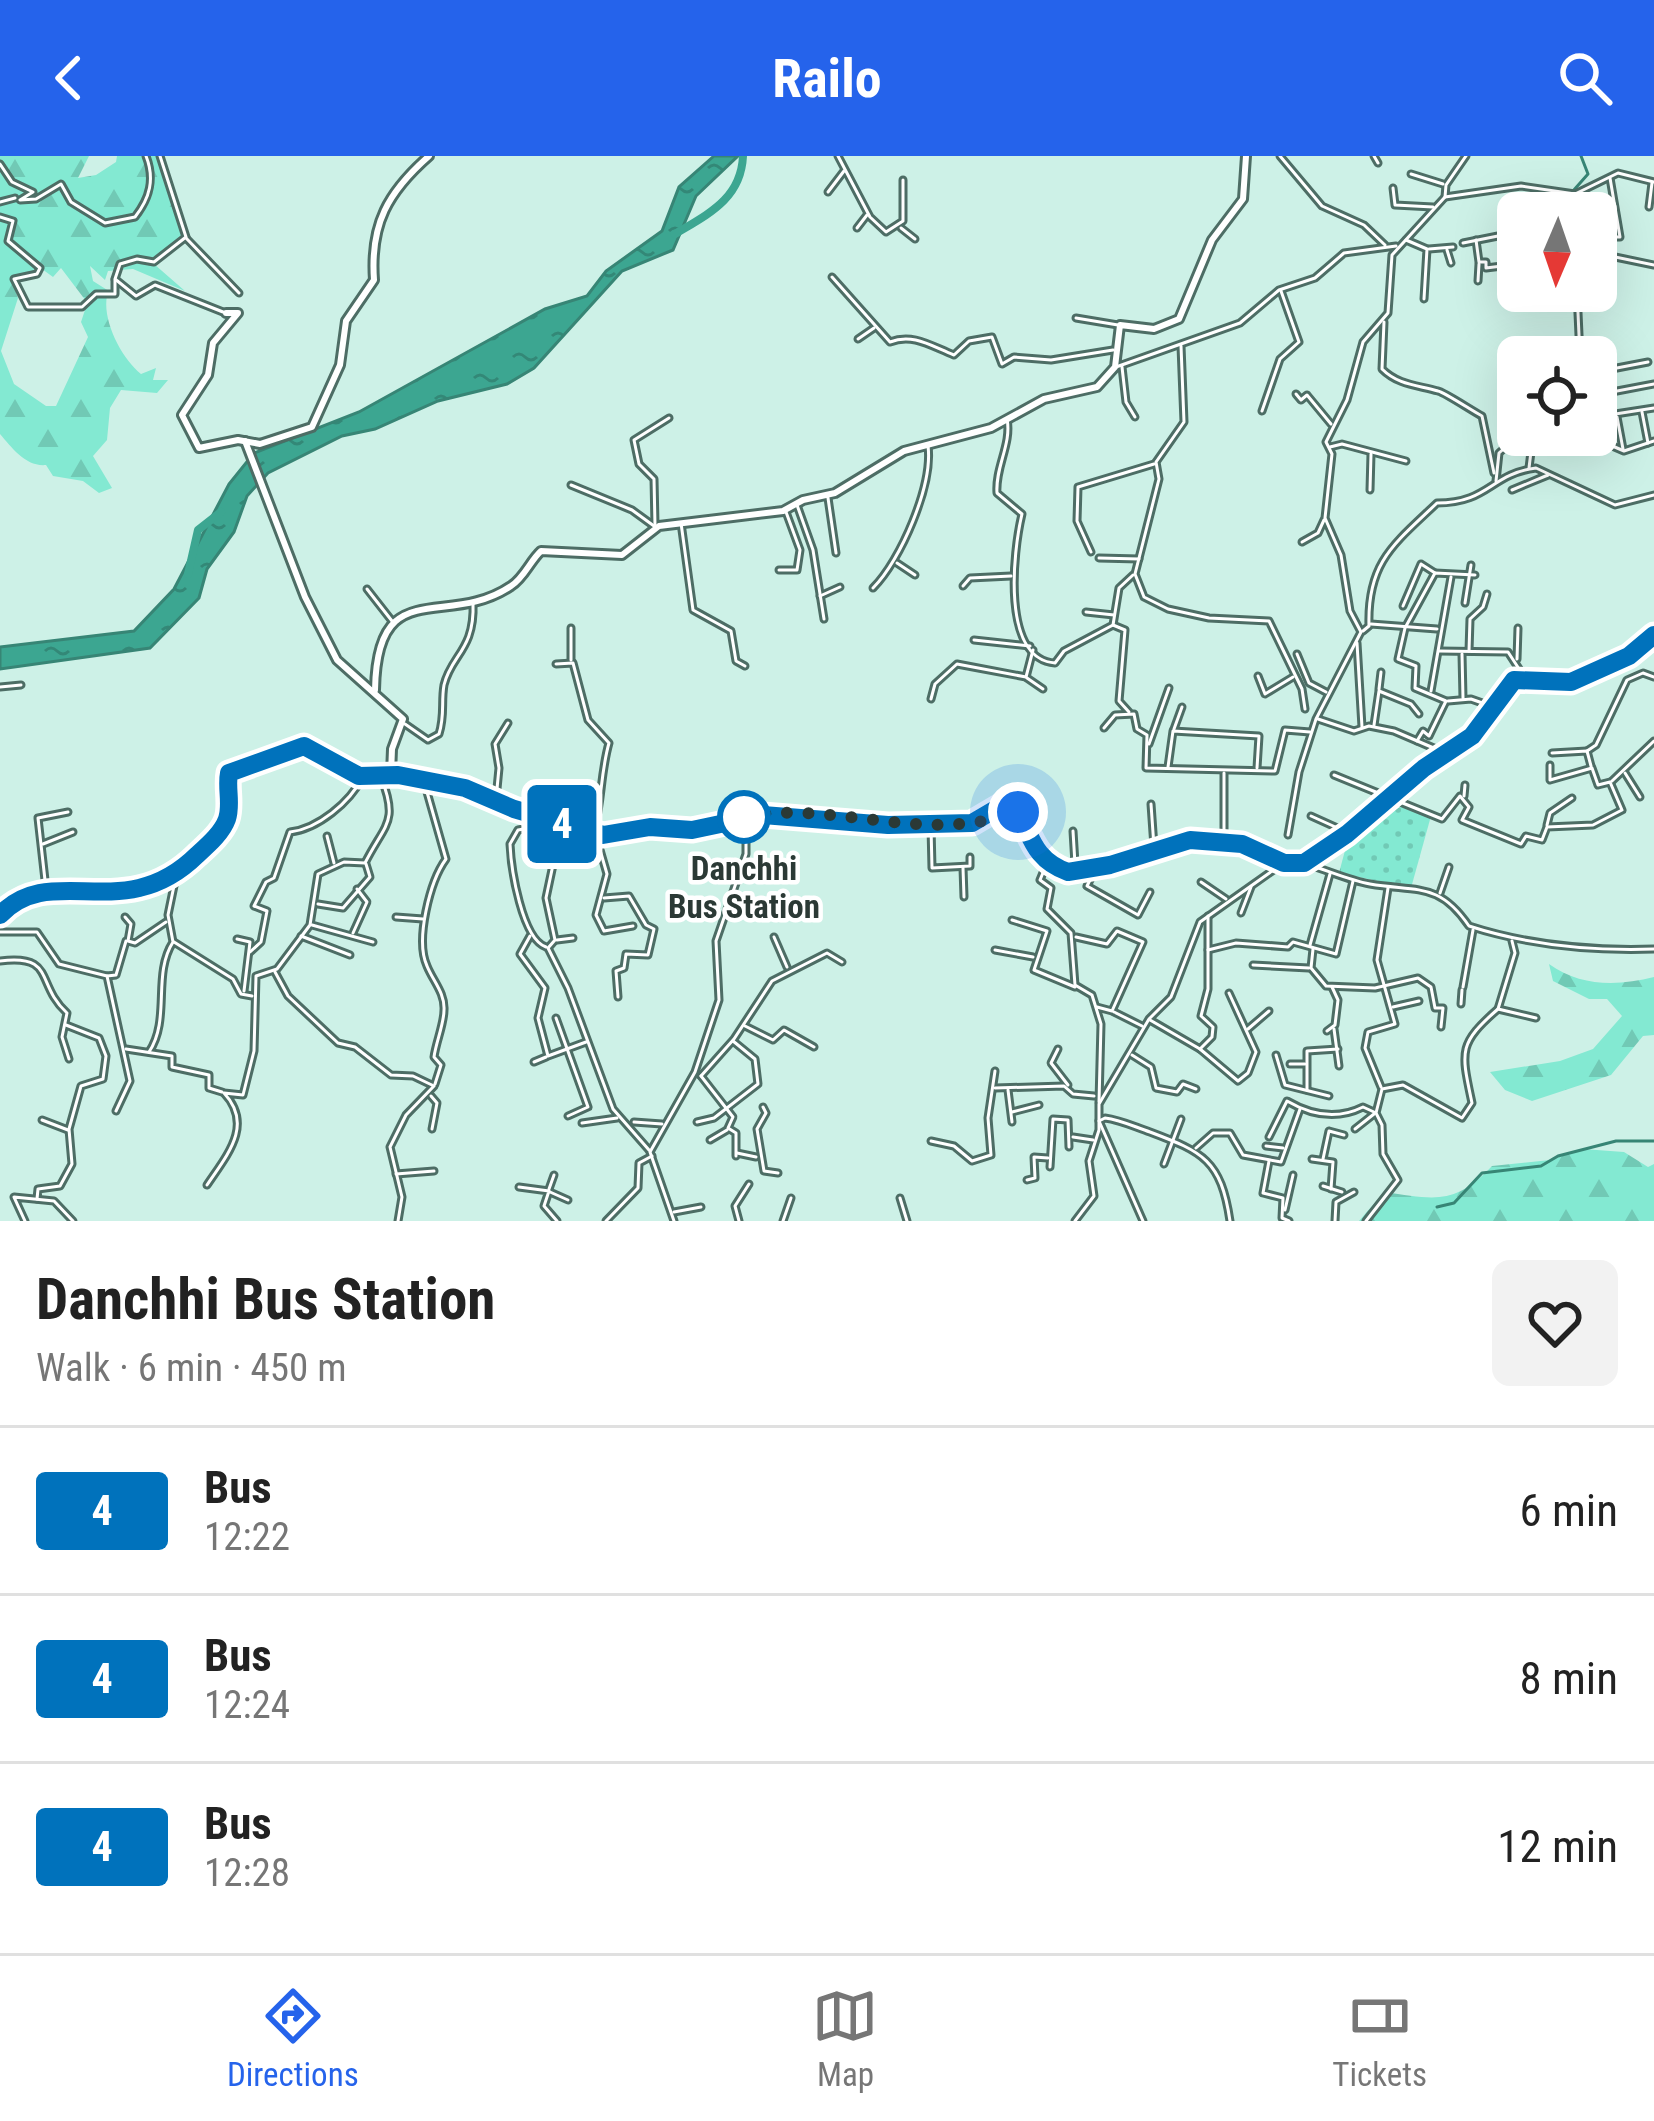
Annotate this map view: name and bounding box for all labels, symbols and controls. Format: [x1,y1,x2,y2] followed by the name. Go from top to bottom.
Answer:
[36,45,102,111] icon: back
[1552,45,1618,111] icon: search
[772,47,882,110] text: Railo
[1497,192,1617,312] north arrow
[1497,192,1617,456] map controls
[1497,336,1617,456] button: locate
[988,782,1048,842] your location
[523,785,601,863] line badge: 4
[719,792,769,842] marker: Danchhi Bus Station
[551,799,573,848] text: 4
[668,849,820,926] place label: Danchhi Bus Station
[1492,1260,1618,1386] button: heart
[36,1266,495,1333] text: Danchhi Bus Station
[36,1345,347,1391] text: Walk · 6 min · 450 m
[204,1461,272,1514] text: Bus
[1519,1484,1618,1537] text: 6 min
[91,1486,113,1535] text: 4
[204,1514,290,1560] text: 12:22
[204,1629,272,1682] text: Bus
[1519,1652,1618,1705] text: 8 min
[91,1654,113,1703] text: 4
[204,1682,290,1728] text: 12:24
[204,1797,272,1850] text: Bus
[1497,1820,1618,1873] text: 12 min
[91,1822,113,1871] text: 4
[204,1850,290,1896] text: 12:28
[227,1983,359,2094] tab: Directions
[812,1983,878,2094] tab: Map
[1332,1983,1427,2094] tab: Tickets

